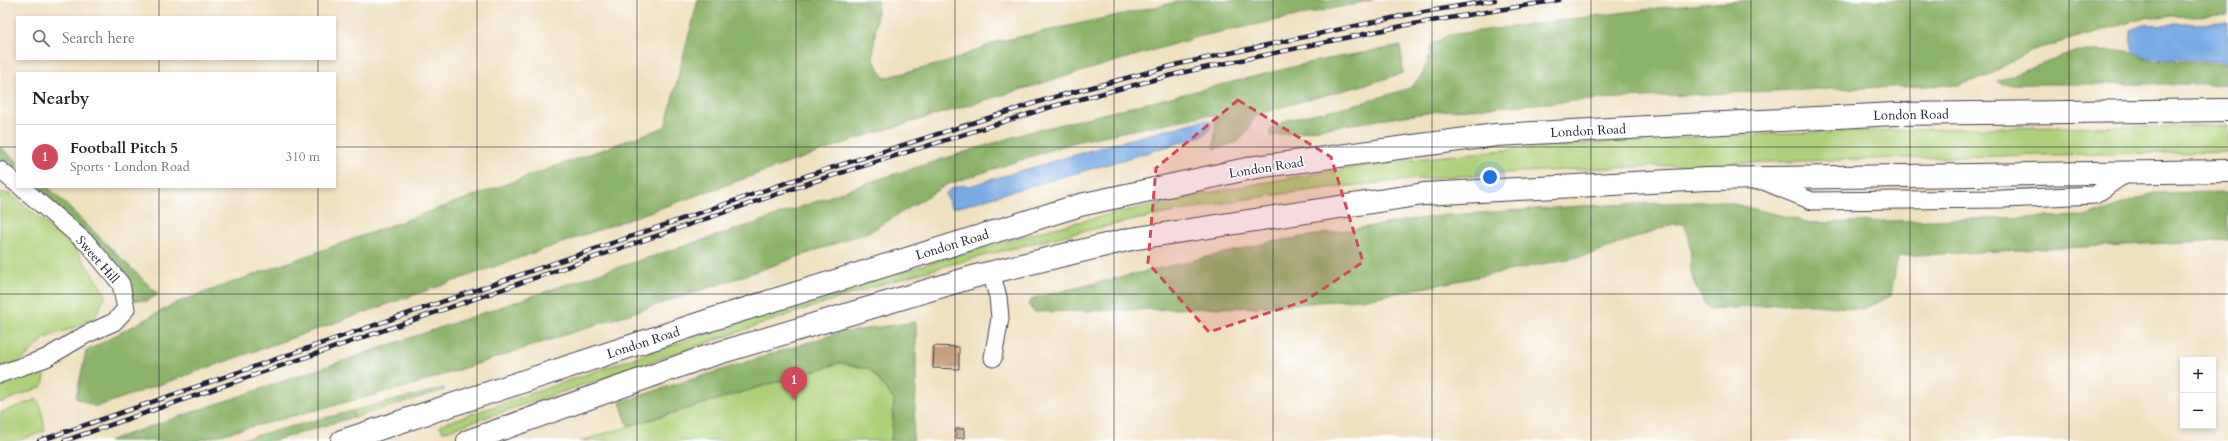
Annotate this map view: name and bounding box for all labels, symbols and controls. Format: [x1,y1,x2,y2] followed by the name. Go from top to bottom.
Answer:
[16,16,336,60] search box
[30,27,52,49] icon: search
[62,28,135,48] text: Search here
[32,87,89,110] text: Nearby
[1873,105,1949,125] street label: London Road
[1550,120,1626,142] street label: London Road
[70,138,178,158] text: Football Pitch 5
[42,148,48,166] text: 1
[286,148,320,166] text: 310 m
[1227,153,1305,183] street label: London Road
[70,158,190,176] text: Sports · London Road
[1480,167,1500,187] your location
[913,225,991,265] street label: London Road
[72,232,123,288] street label: Sweet Hill
[605,323,682,363] street label: London Road
[2180,357,2216,429] map controls
[2180,357,2216,393] button: +
[781,367,807,400] pin: 1
[2180,393,2216,429] button: −

